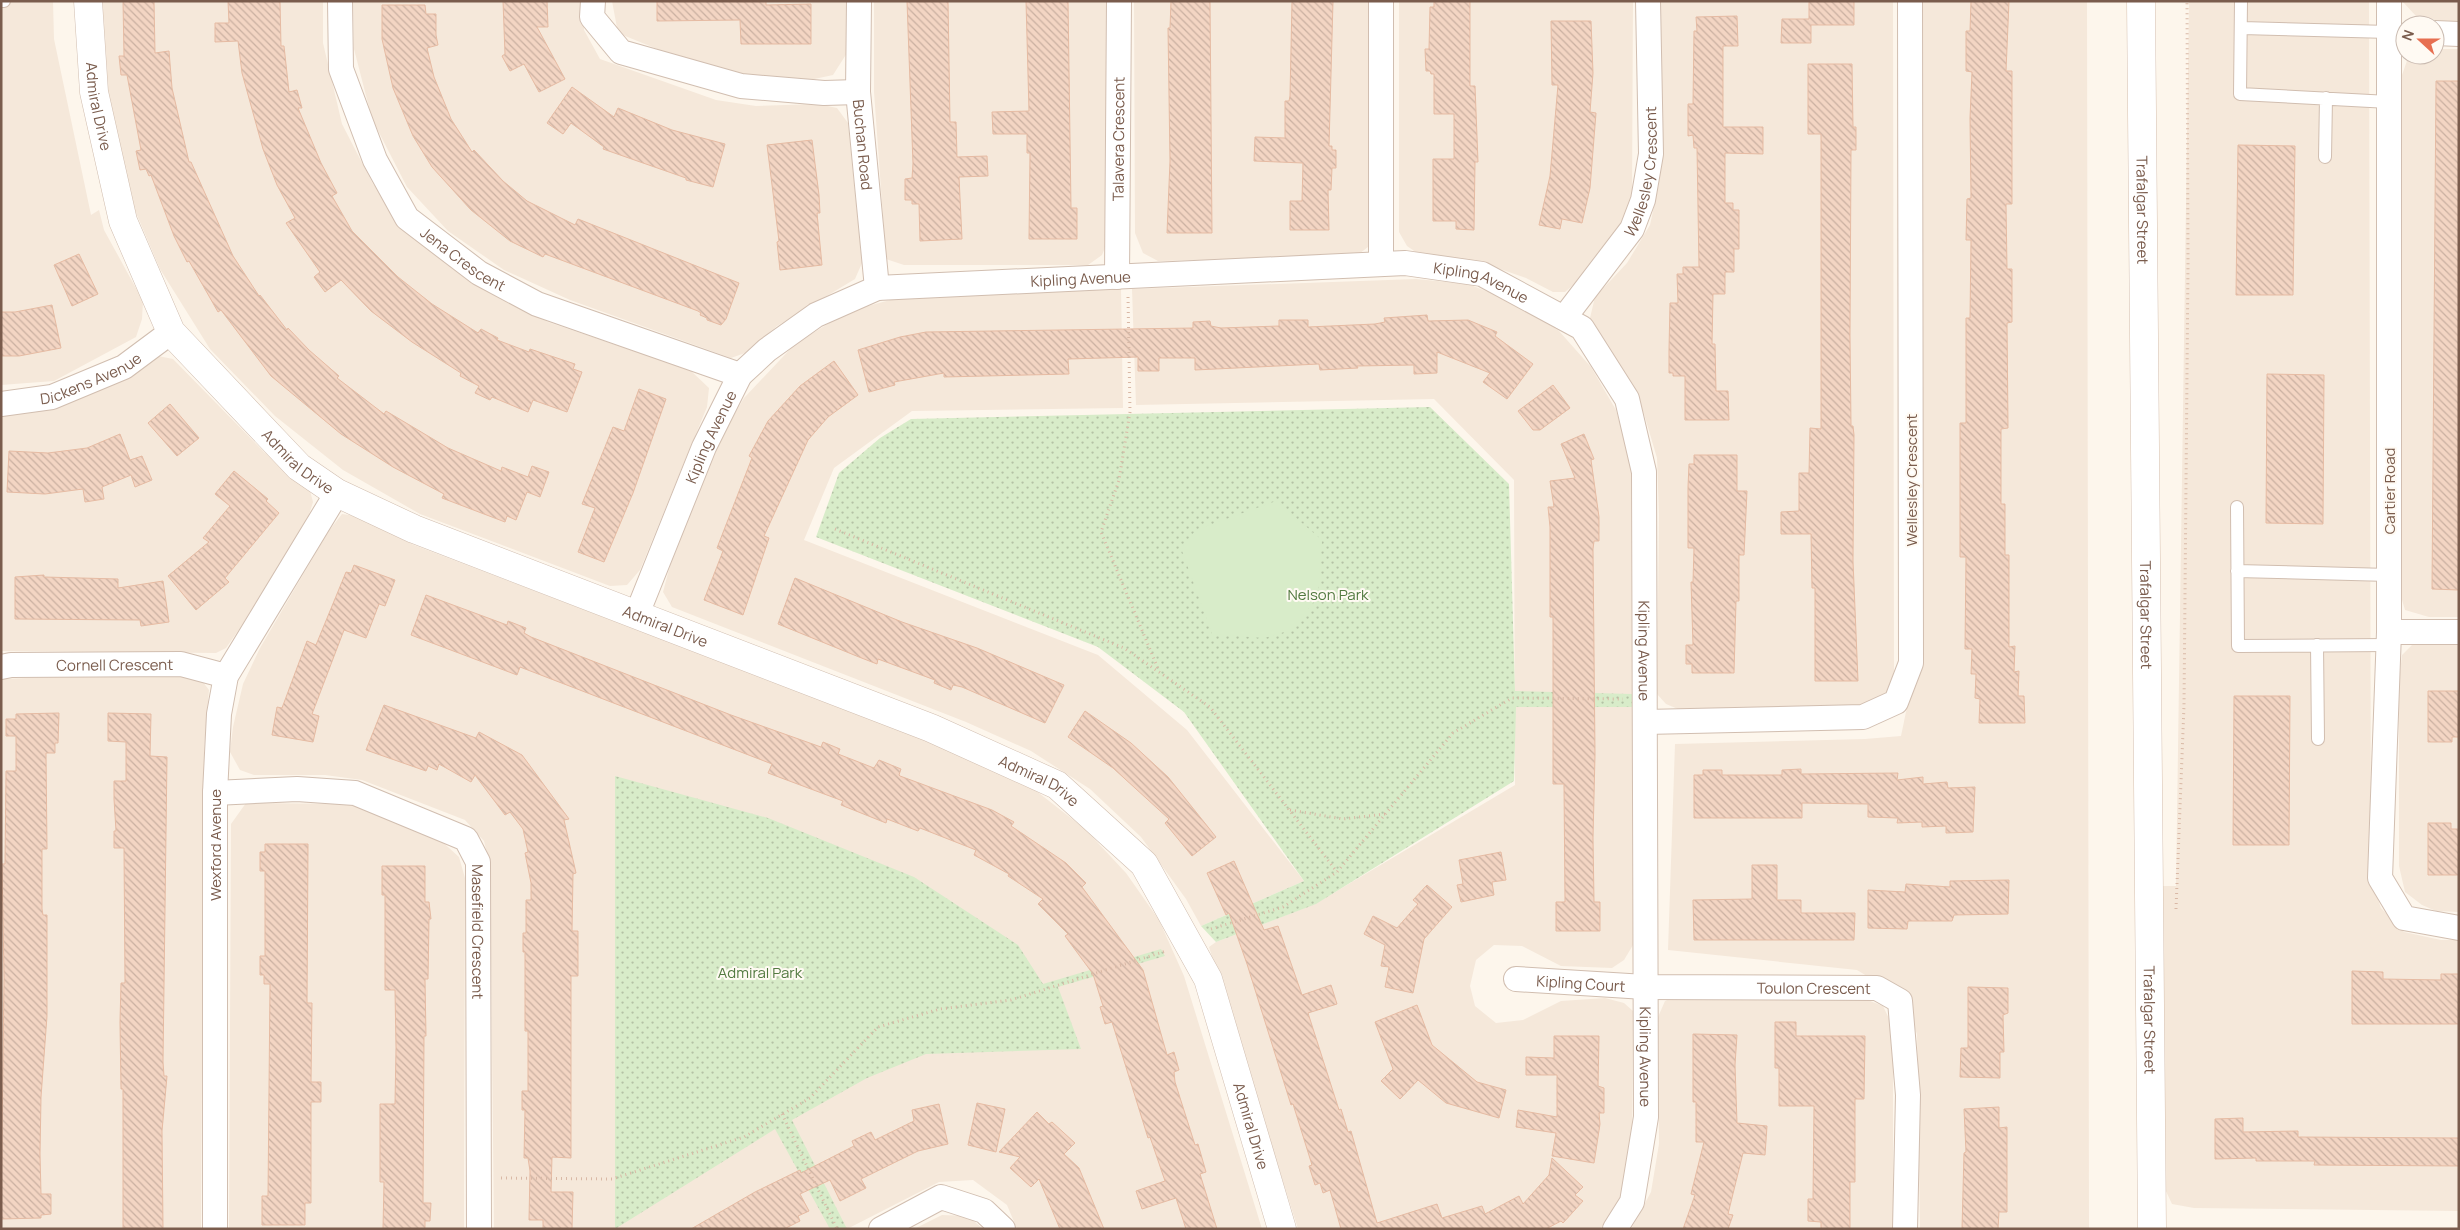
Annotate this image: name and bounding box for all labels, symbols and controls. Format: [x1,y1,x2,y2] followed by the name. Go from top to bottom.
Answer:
[2395,15,2445,65] north arrow
[2397,27,2418,43] text: N
[82,61,117,153] street label: Admiral Drive
[1107,77,1129,201] street label: Talavera Crescent
[848,98,878,191] street label: Buchan Road
[1619,106,1662,241] street label: Wellesley Crescent
[2132,156,2154,264] street label: Trafalgar Street
[416,222,510,296] street label: Jena Crescent
[1432,257,1533,308] street label: Kipling Avenue
[1030,265,1132,291] street label: Kipling Avenue
[39,347,146,409] street label: Dickens Avenue
[680,386,741,486] street label: Kipling Avenue
[1901,414,1922,546] street label: Wellesley Crescent
[257,424,339,499] street label: Admiral Drive
[2379,448,2400,534] street label: Cartier Road
[2136,561,2157,669] street label: Trafalgar Street
[1287,584,1369,605] park label: Nelson Park
[620,600,711,652] street label: Admiral Drive
[1634,600,1655,701] street label: Kipling Avenue
[56,654,173,675] street label: Cornell Crescent
[996,750,1084,811] street label: Admiral Drive
[205,789,226,901] street label: Wexford Avenue
[468,864,489,999] street label: Masefield Crescent
[718,962,803,983] park label: Admiral Park
[2139,966,2161,1074] street label: Trafalgar Street
[1536,970,1626,996] street label: Kipling Court
[1757,977,1871,998] street label: Toulon Crescent
[1635,1006,1656,1107] street label: Kipling Avenue
[1229,1080,1274,1172] street label: Admiral Drive

